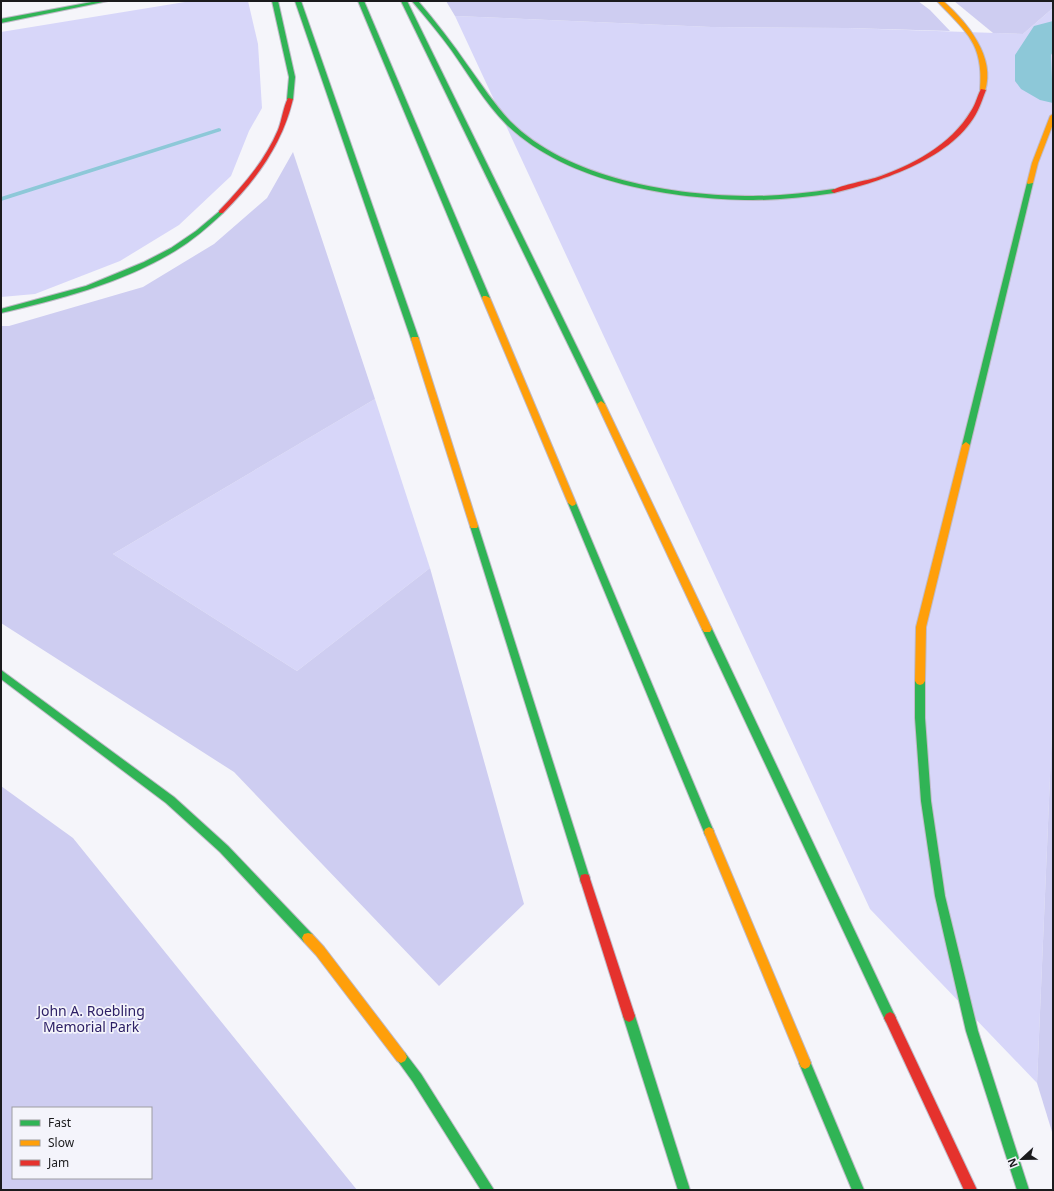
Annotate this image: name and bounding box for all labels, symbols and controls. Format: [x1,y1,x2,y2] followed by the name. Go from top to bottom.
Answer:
[35,1001,145,1036] park label: John A. Roebling Memorial Park
[12,1107,152,1179] legend
[48,1114,72,1131] text: Fast
[48,1134,75,1151] text: Slow
[1002,1139,1042,1179] north arrow
[47,1154,69,1171] text: Jam
[1004,1156,1021,1170] text: N

